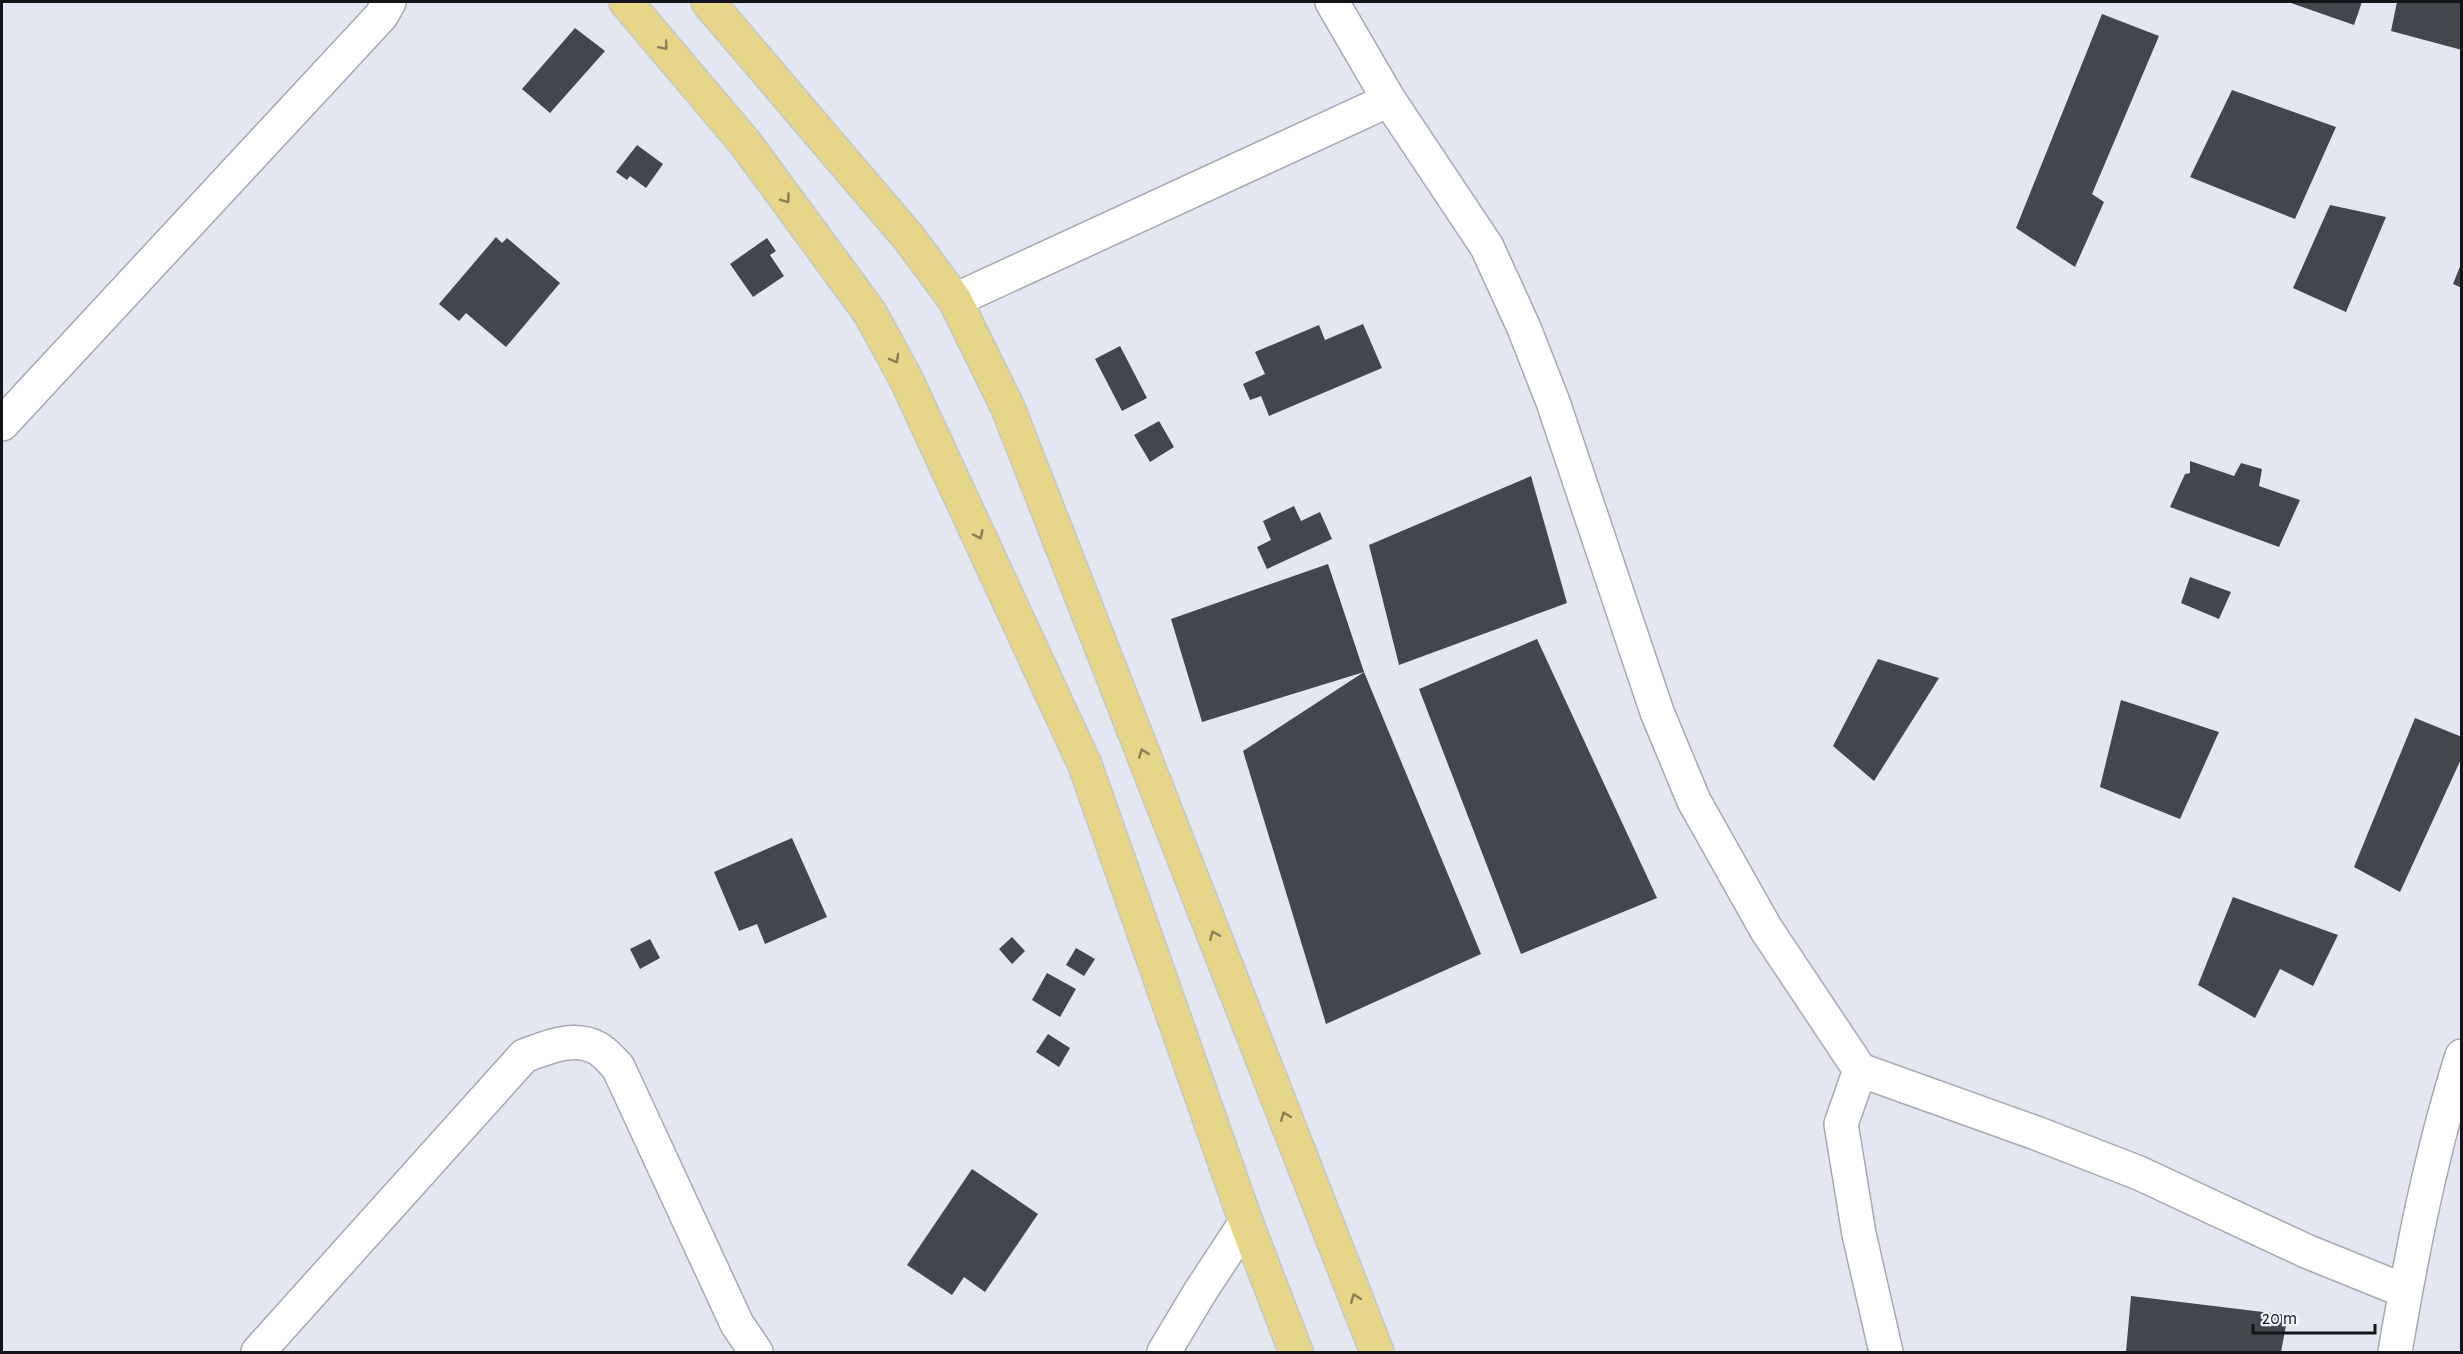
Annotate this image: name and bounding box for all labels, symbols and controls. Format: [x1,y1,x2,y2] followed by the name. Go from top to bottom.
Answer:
[657,39,668,50] one-way arrow
[779,192,790,203] one-way arrow
[888,353,900,363] one-way arrow
[972,529,984,540] one-way arrow
[1137,749,1150,759] one-way arrow
[1209,930,1222,940] one-way arrow
[1280,1111,1293,1122] one-way arrow
[1350,1293,1363,1304] one-way arrow
[2253,1297,2374,1335] scale bar
[2262,1310,2297,1328] text: 20 m

